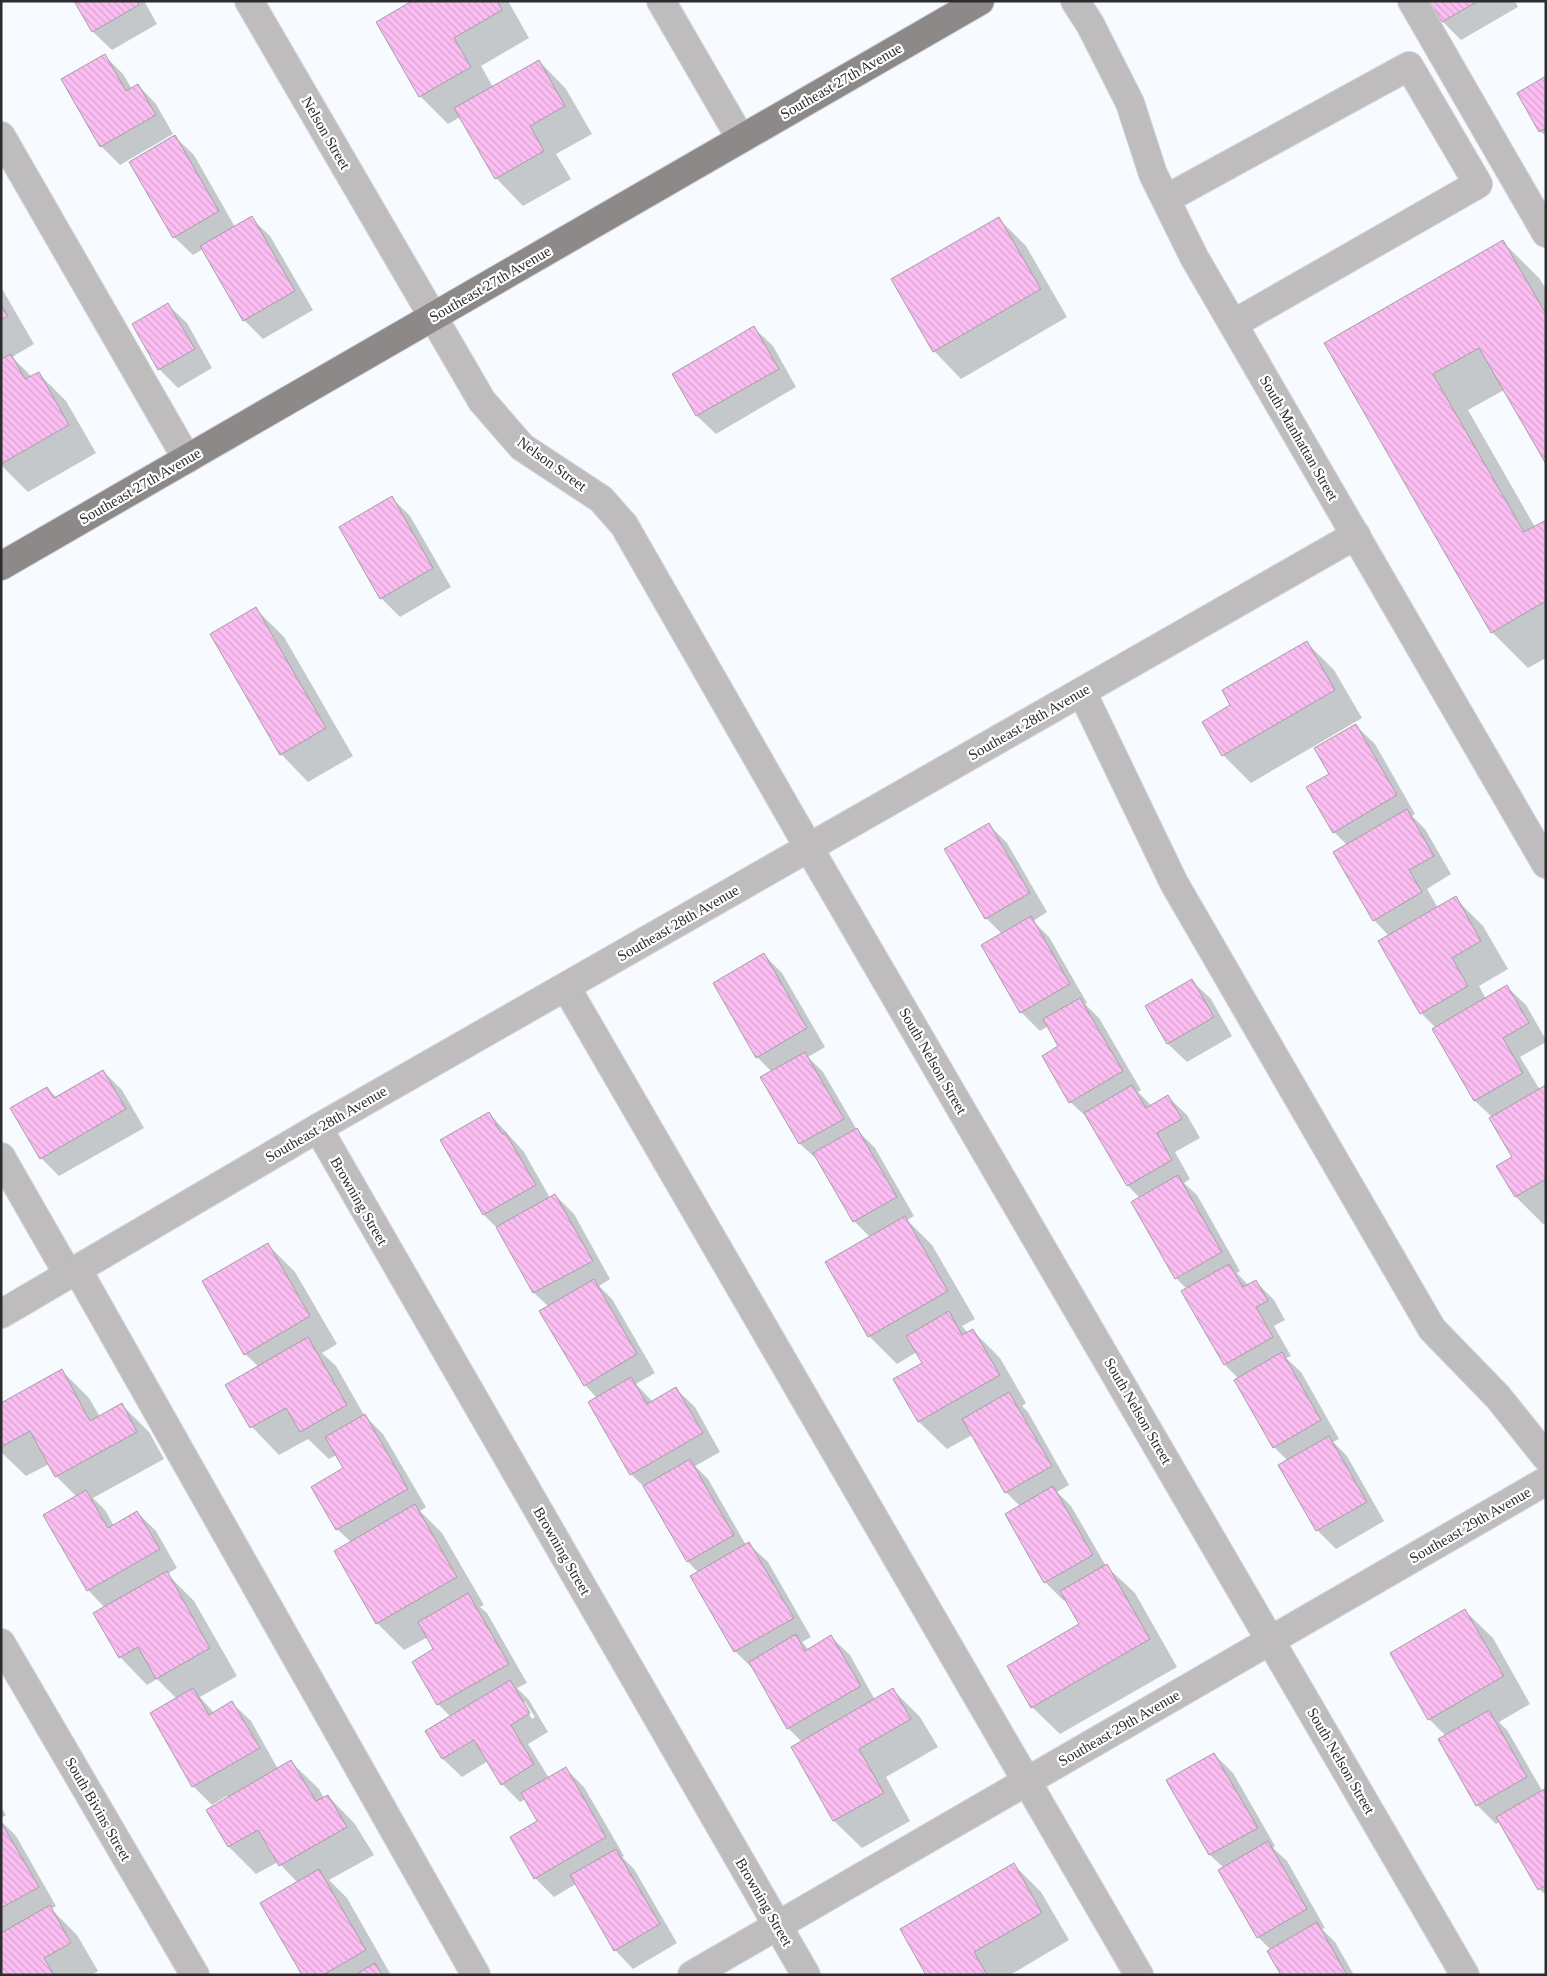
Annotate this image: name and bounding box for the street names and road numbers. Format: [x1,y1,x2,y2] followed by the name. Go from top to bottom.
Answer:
[778,40,905,122] street label: Southeast 27th Avenue
[299,94,354,173] street label: Nelson Street
[427,243,554,325] street label: Southeast 27th Avenue
[1257,373,1342,504] street label: South Manhattan Street
[514,434,590,495] street label: Nelson Street
[77,445,204,527] street label: Southeast 27th Avenue
[966,681,1093,763] street label: Southeast 28th Avenue
[615,882,742,964] street label: Southeast 28th Avenue
[896,1005,970,1118] street label: South Nelson Street
[263,1083,390,1165] street label: Southeast 28th Avenue
[327,1154,391,1248] street label: Browning Street
[1101,1355,1175,1468] street label: South Nelson Street
[1407,1484,1534,1566] street label: Southeast 29th Avenue
[530,1504,594,1598] street label: Browning Street
[1056,1687,1183,1769] street label: Southeast 29th Avenue
[1304,1705,1378,1818] street label: South Nelson Street
[62,1754,135,1864] street label: South Bivins Street
[732,1855,796,1949] street label: Browning Street

